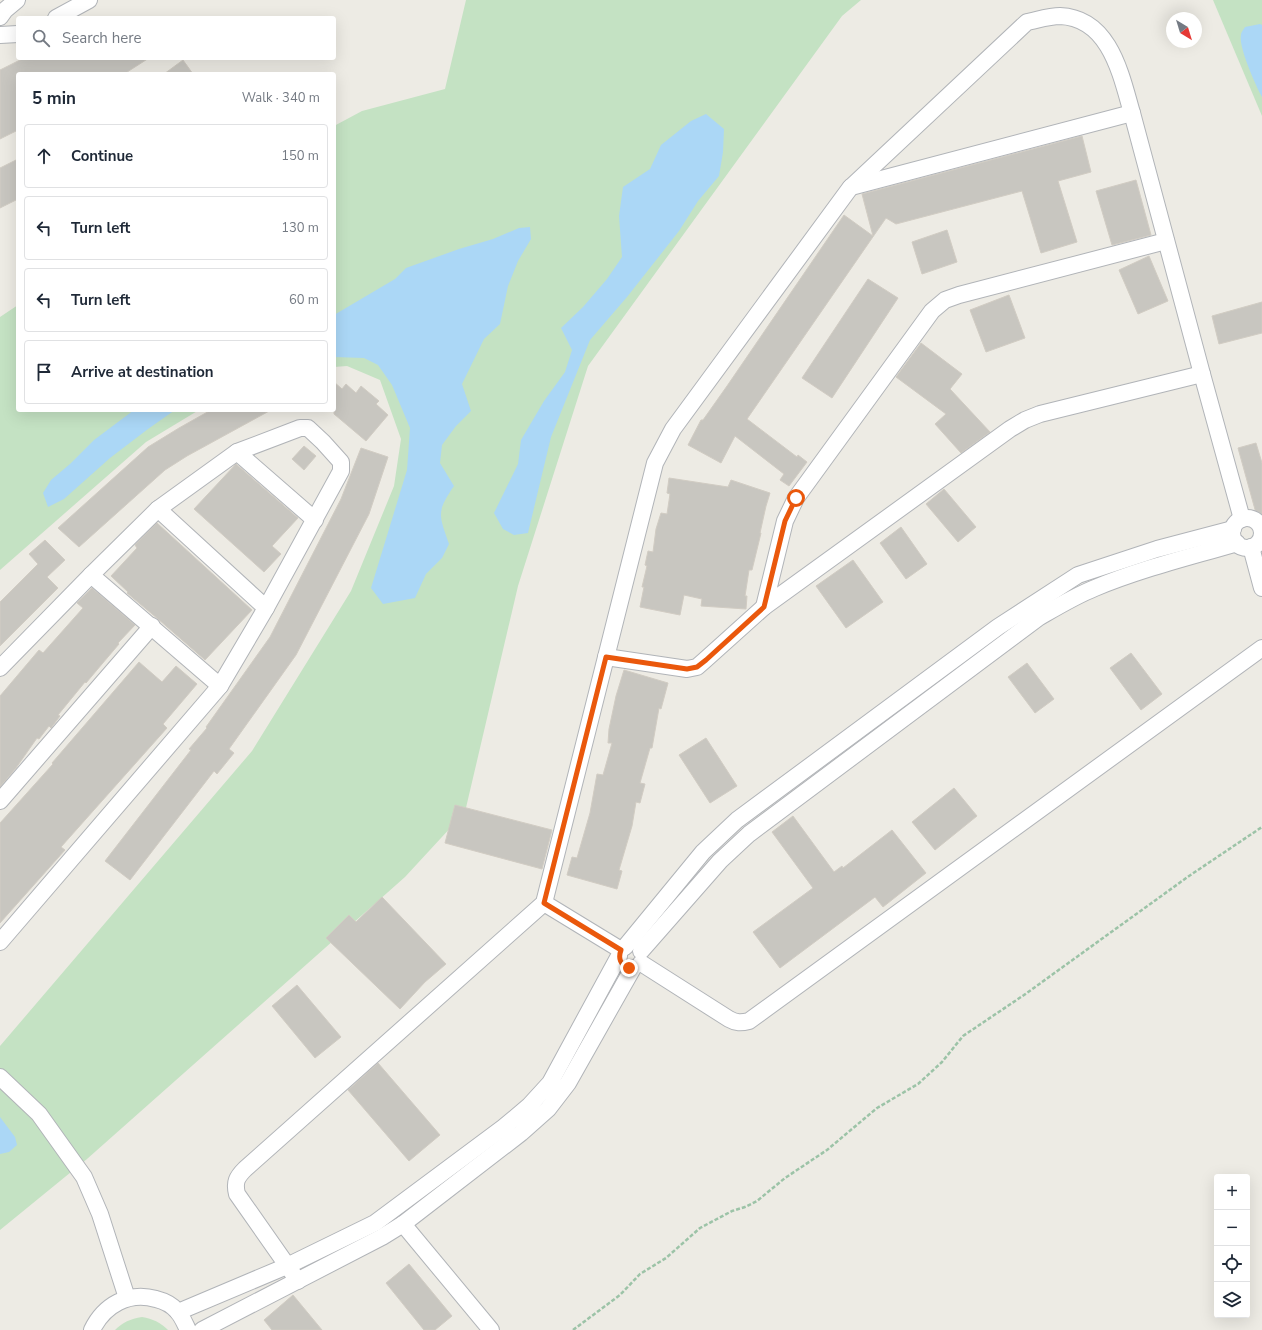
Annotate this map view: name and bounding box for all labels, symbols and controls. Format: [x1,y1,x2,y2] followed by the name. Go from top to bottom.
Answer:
[1166,12,1202,48] north arrow
[16,16,336,60] search box
[30,27,52,49] icon: search
[62,28,142,48] text: Search here
[32,87,76,110] text: 5 min
[242,89,320,107] text: Walk · 340 m
[33,145,55,167] icon: ahead
[71,146,133,166] text: Continue
[281,147,319,165] text: 150 m
[33,217,55,239] icon: left
[71,218,130,238] text: Turn left
[281,219,319,237] text: 130 m
[33,289,55,311] icon: left
[71,290,130,310] text: Turn left
[289,291,319,309] text: 60 m
[33,361,55,383] icon: arrive
[71,362,214,382] text: Arrive at destination
[787,489,805,507] route start
[620,959,638,977] route end
[1214,1174,1250,1318] map controls
[1214,1174,1250,1210] button: +
[1214,1210,1250,1246] button: −
[1214,1246,1250,1282] button: locate
[1214,1282,1250,1318] button: layers

